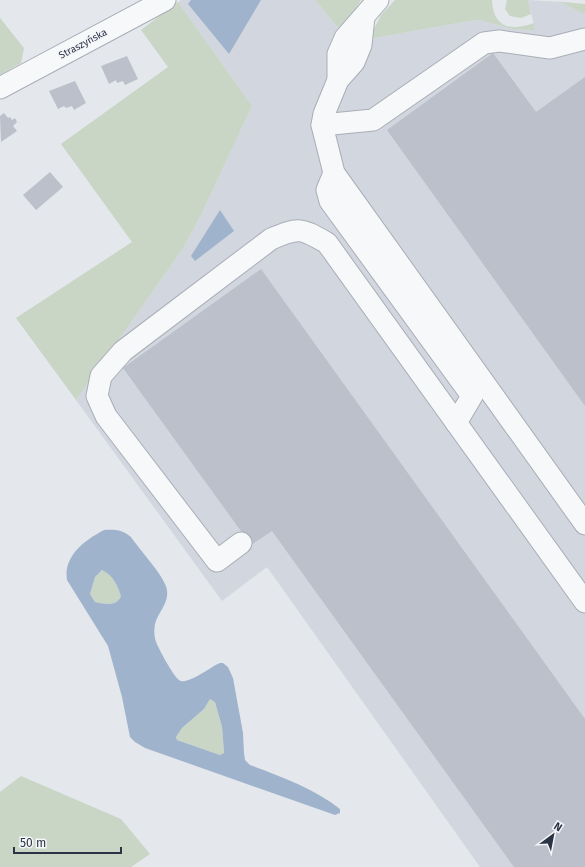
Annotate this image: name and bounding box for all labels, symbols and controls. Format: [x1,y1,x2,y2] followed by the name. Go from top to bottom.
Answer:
[56,25,109,62] street label: Straszyńska
[533,815,573,855] north arrow
[551,819,565,834] text: N
[14,829,121,855] scale bar
[20,836,46,850] text: 50 m

